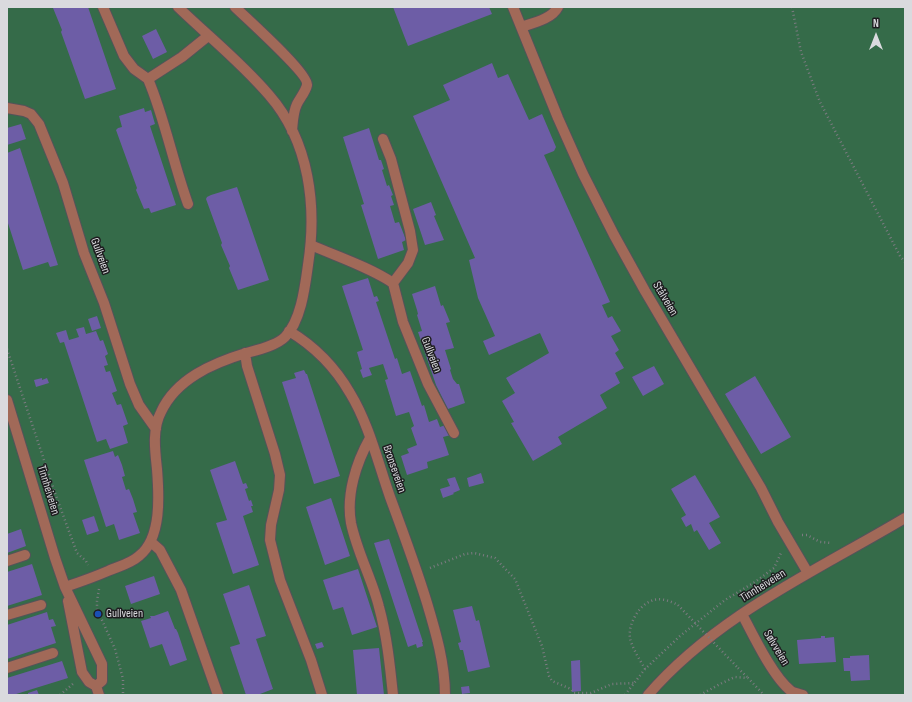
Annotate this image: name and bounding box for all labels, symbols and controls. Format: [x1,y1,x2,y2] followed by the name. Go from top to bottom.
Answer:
[856,16,896,56] north arrow
[873,17,879,30] text: N
[87,236,113,276] street label: Gullveien
[649,279,681,319] street label: Stålveien
[418,335,444,375] street label: Gullveien
[379,443,409,495] street label: Bronseveien
[34,463,62,517] street label: Tinnheiveien
[738,566,788,606] street label: Tinnheiveien
[106,607,143,621] place label: Gullveien
[93,609,103,619] marker: Gullveien
[760,628,792,668] street label: Sølvveien

